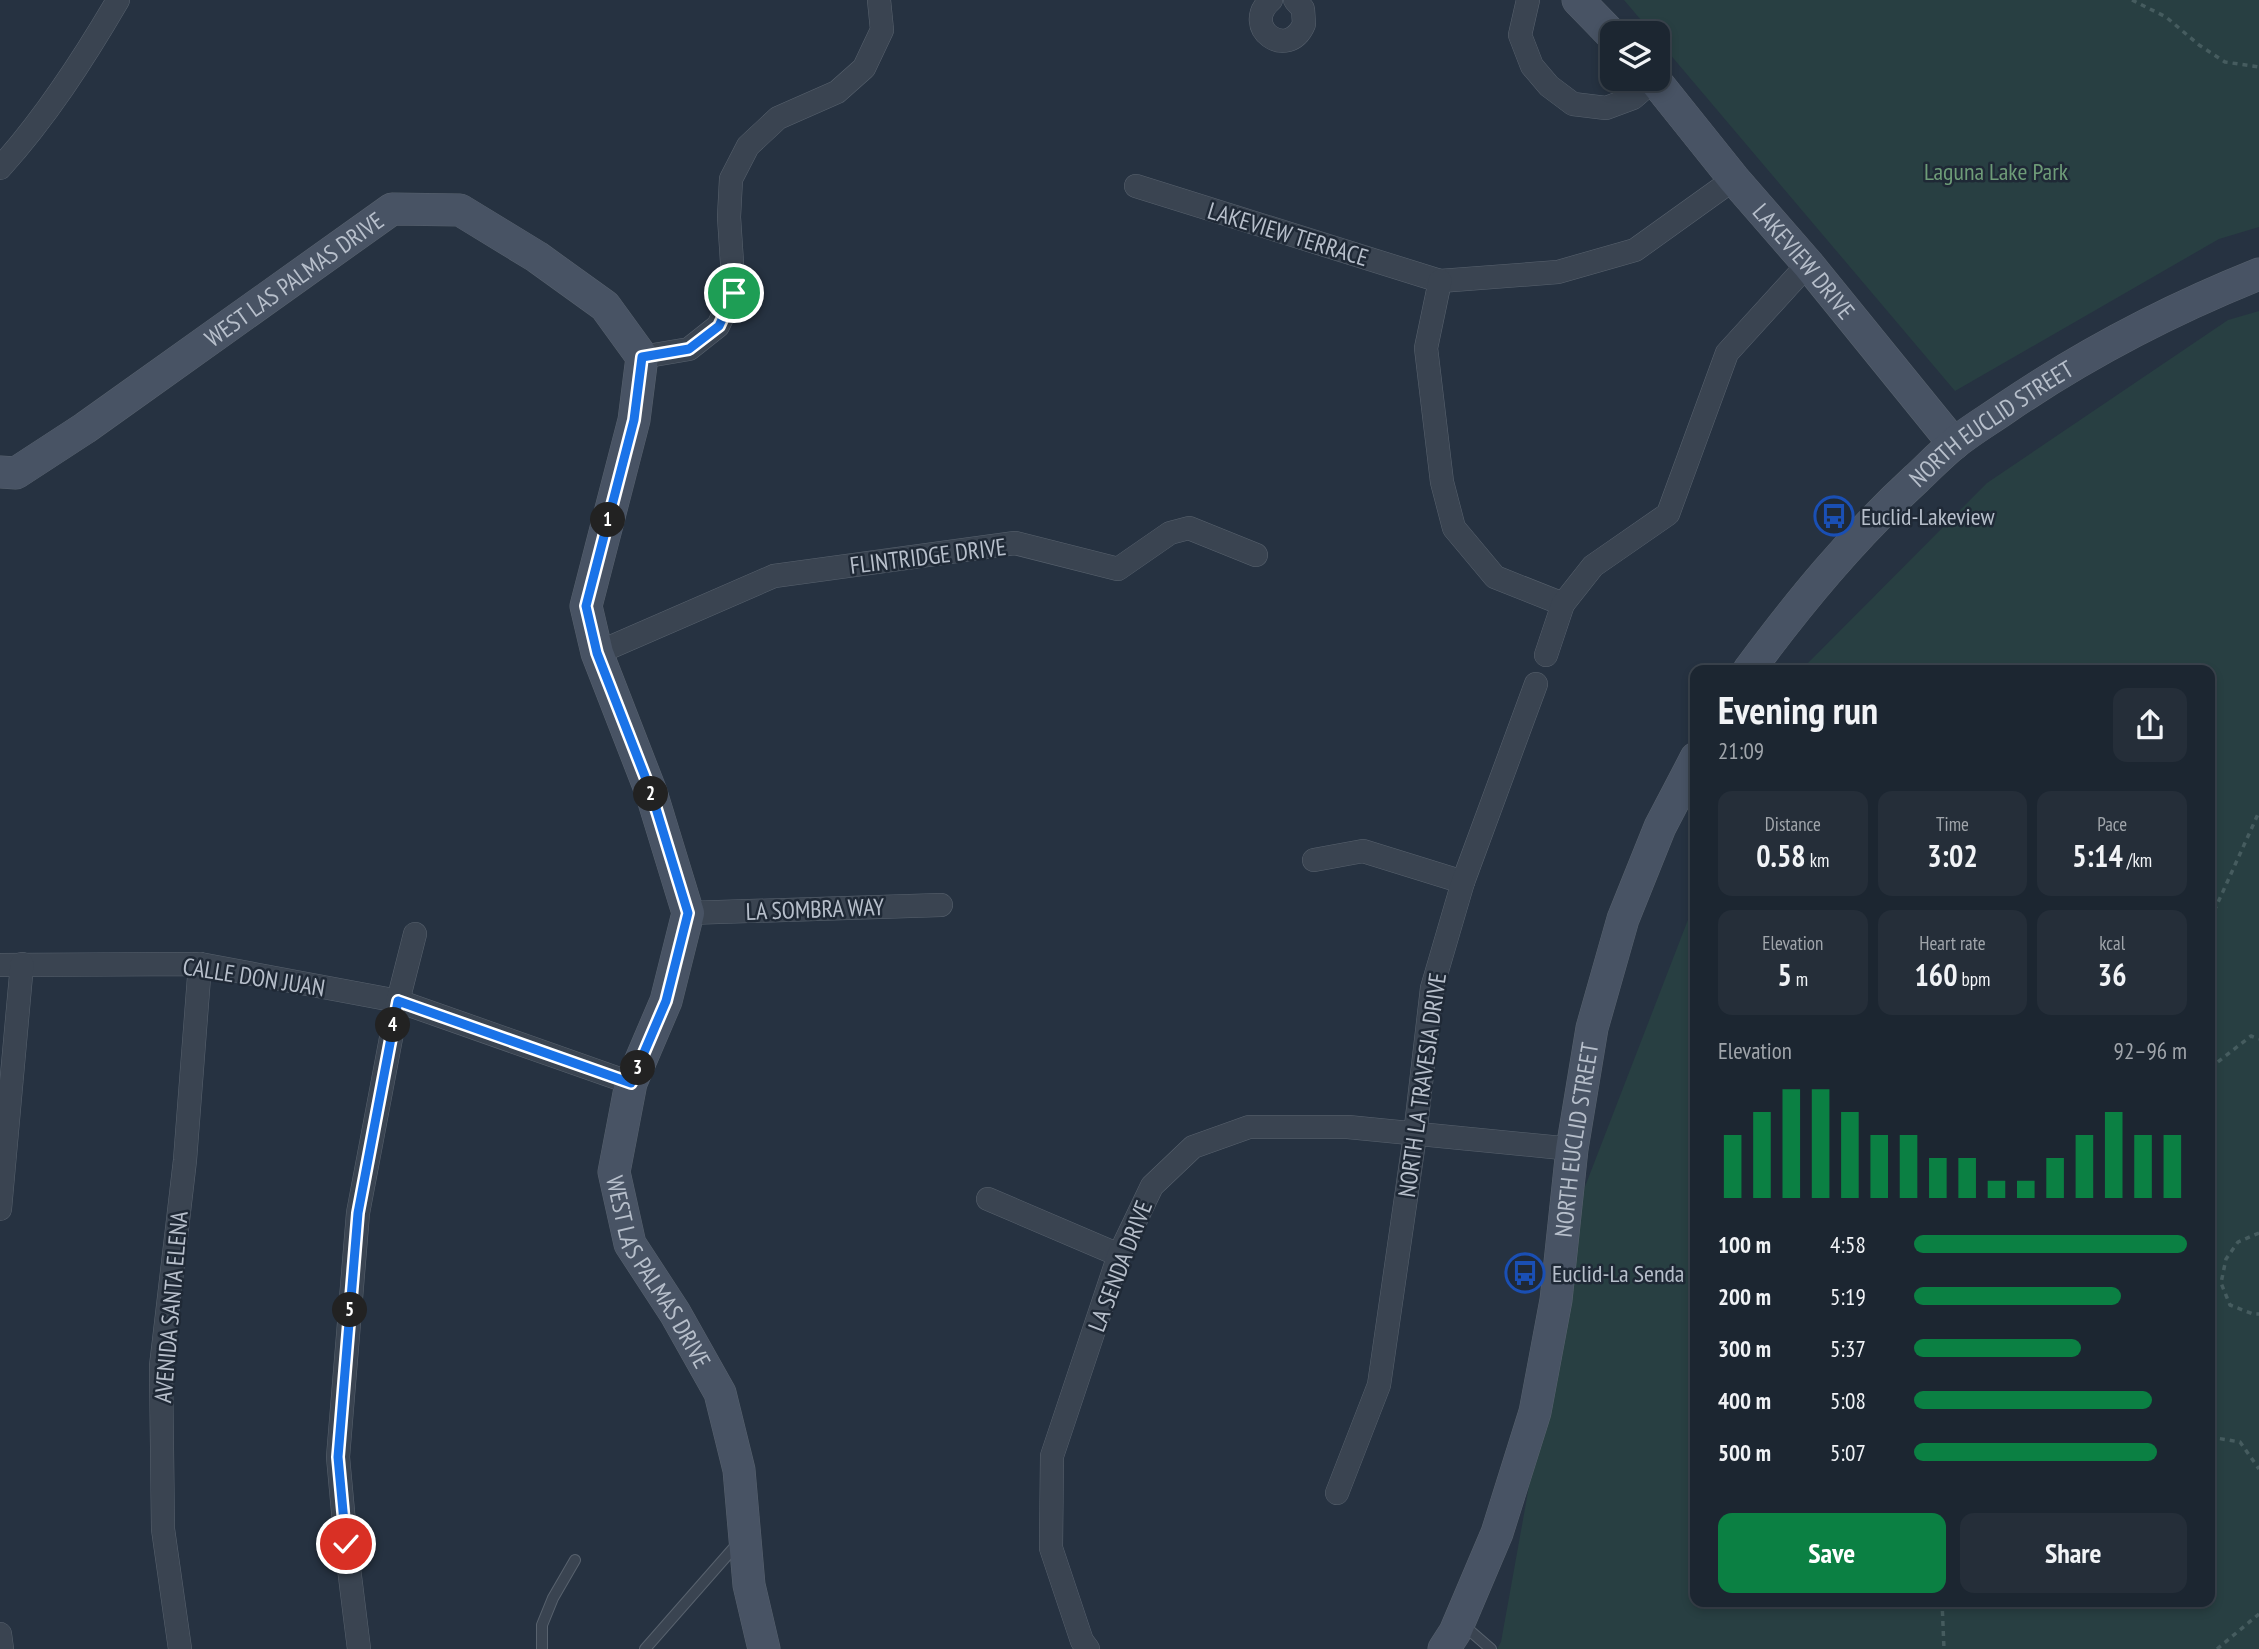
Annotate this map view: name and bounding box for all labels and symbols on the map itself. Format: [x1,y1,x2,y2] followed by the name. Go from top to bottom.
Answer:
[1924,156,2069,187] park label: Laguna Lake Park
[1204,195,1372,273] street label: LAKEVIEW TERRACE
[1746,196,1862,325] street label: LAKEVIEW DRIVE
[198,205,389,353] street label: WEST LAS PALMAS DRIVE
[704,263,764,323] pin
[1902,353,2079,493] street label: NORTH EUCLID STREET
[1813,495,1855,537] bus stop icon: Euclid-Lakeview
[1861,501,1995,532] place label: Euclid-Lakeview
[590,503,626,538] pin: 1
[848,531,1008,581] street label: FLINTRIDGE DRIVE
[634,776,668,812] pin: 2
[745,891,885,927] street label: LA SOMBRA WAY
[181,950,327,1004] street label: CALLE DON JUAN
[1391,971,1453,1199] street label: NORTH LA TRAVESIA DRIVE
[376,1007,410,1042] pin: 4
[1547,1040,1605,1239] street label: NORTH EUCLID STREET
[620,1050,656,1086] pin: 3
[600,1173,718,1373] street label: WEST LAS PALMAS DRIVE
[1081,1196,1159,1336] street label: LA SENDA DRIVE
[147,1209,195,1404] street label: AVENIDA SANTA ELENA
[1504,1252,1546,1294] bus stop icon: Euclid-La Senda
[1552,1258,1684,1289] place label: Euclid-La Senda
[332,1292,368,1328] pin: 5
[316,1514,376,1574] pin

